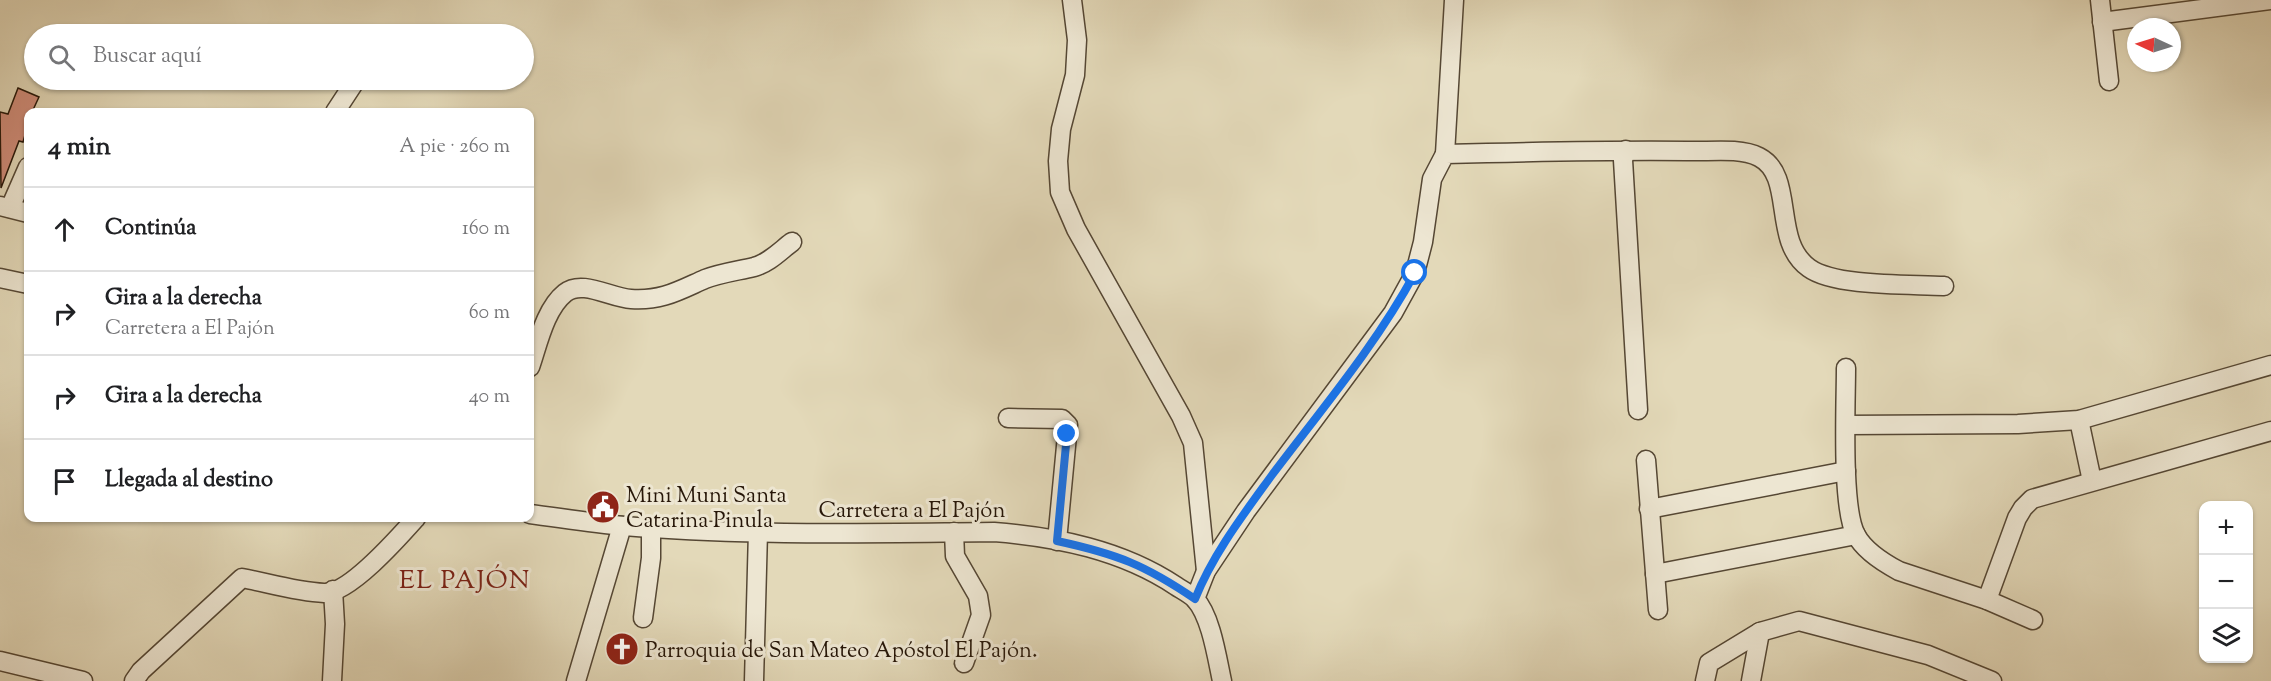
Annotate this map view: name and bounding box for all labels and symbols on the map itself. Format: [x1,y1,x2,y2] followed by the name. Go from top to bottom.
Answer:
[2127,18,2181,72] north arrow
[1401,259,1427,285] route start
[1053,420,1079,446] route end
[626,481,787,538] place label: Mini Muni Santa Catarina Pinula
[585,489,621,525] public building icon: Mini Muni Santa Catarina Pinula
[819,496,1005,528] street label: Carretera a El Pajón
[399,563,531,600] district label: EL PAJÓN
[604,631,640,667] church icon: Parroquia de San Mateo Apóstol El Pajón.
[645,636,1038,668] place label: Parroquia de San Mateo Apóstol El Pajón.

